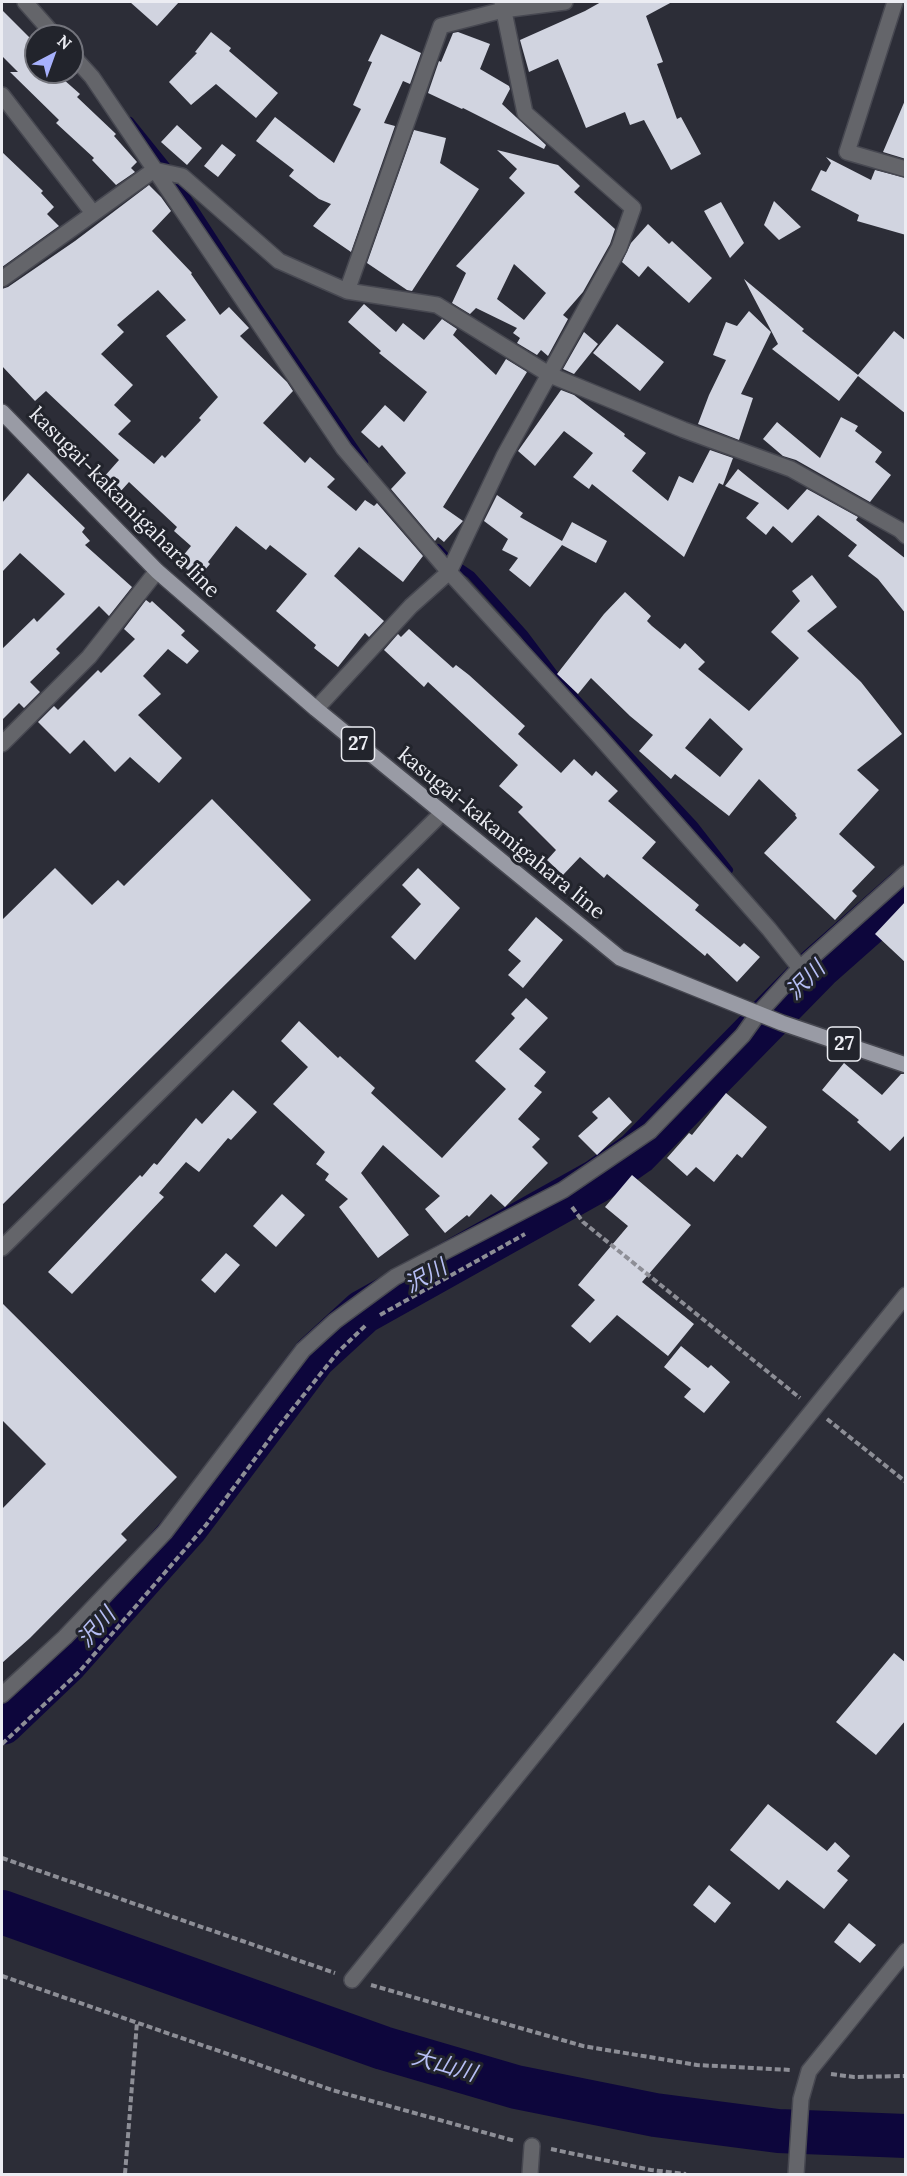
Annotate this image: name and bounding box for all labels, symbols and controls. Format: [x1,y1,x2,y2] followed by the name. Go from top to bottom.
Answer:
[24,24,84,84] north arrow
[53,30,76,54] text: N
[24,403,224,603] street label: kasugai-kakamigahara line
[342,727,374,761] road number: 27
[393,743,609,925] street label: kasugai-kakamigahara line
[781,956,831,1006] water label: 沢川
[828,1027,860,1061] road number: 27
[400,1255,452,1299] water label: 沢川
[72,1603,122,1653] water label: 沢川
[409,2044,479,2088] water label: 大山川

